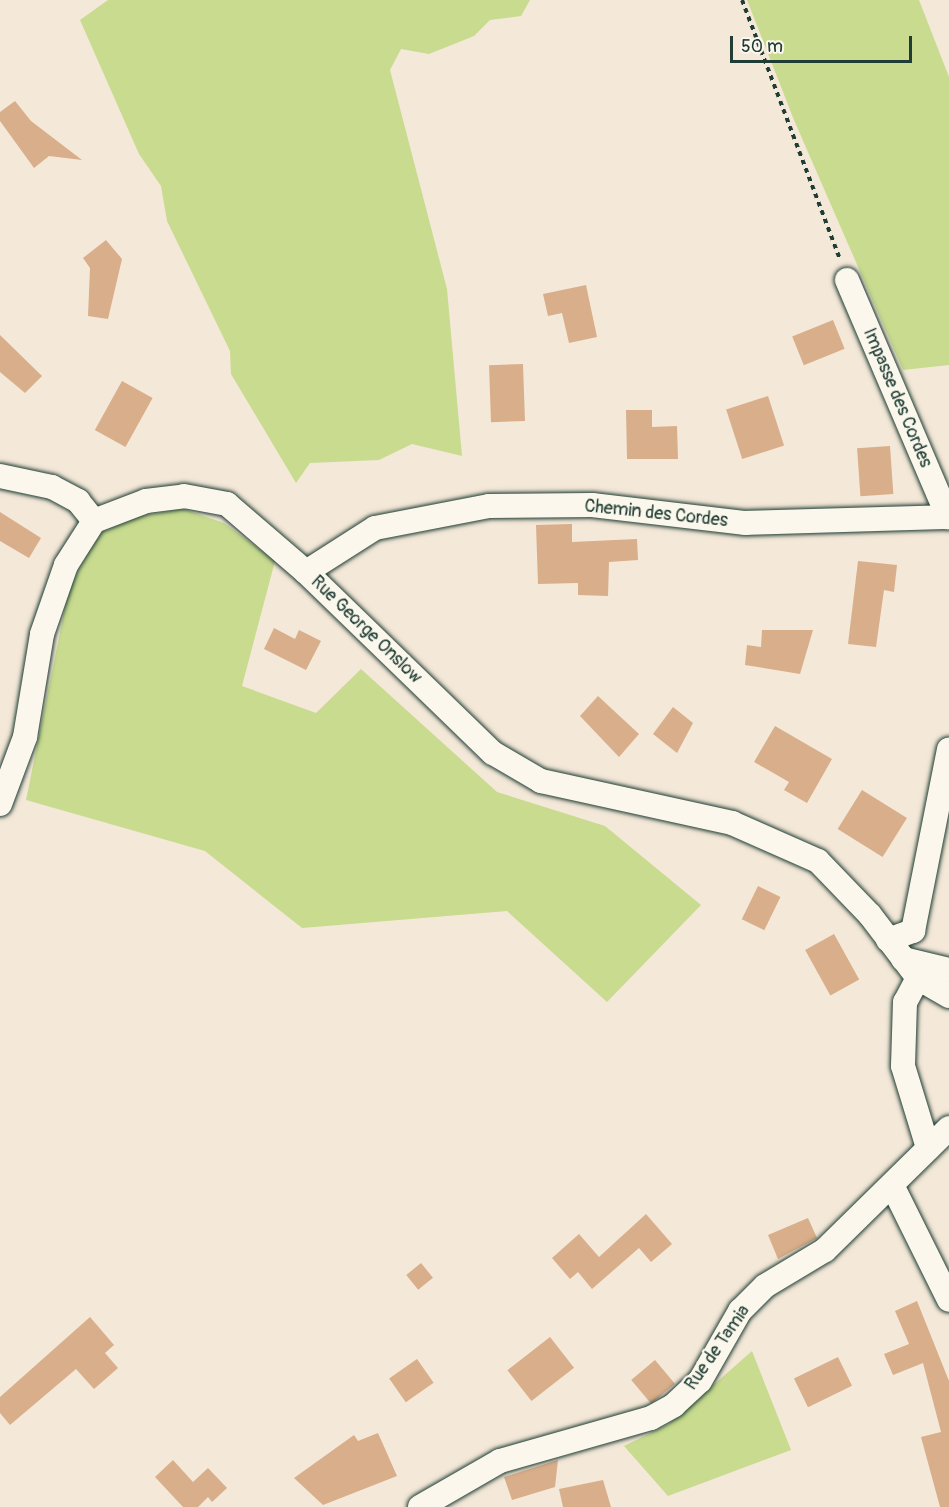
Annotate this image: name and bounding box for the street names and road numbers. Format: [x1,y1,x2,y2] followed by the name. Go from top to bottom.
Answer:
[858,325,936,471] street label: Impasse des Cordes
[583,496,729,532] street label: Chemin des Cordes
[306,571,426,689] street label: Rue George Onslow
[681,1301,755,1395] street label: Rue de Tamia

